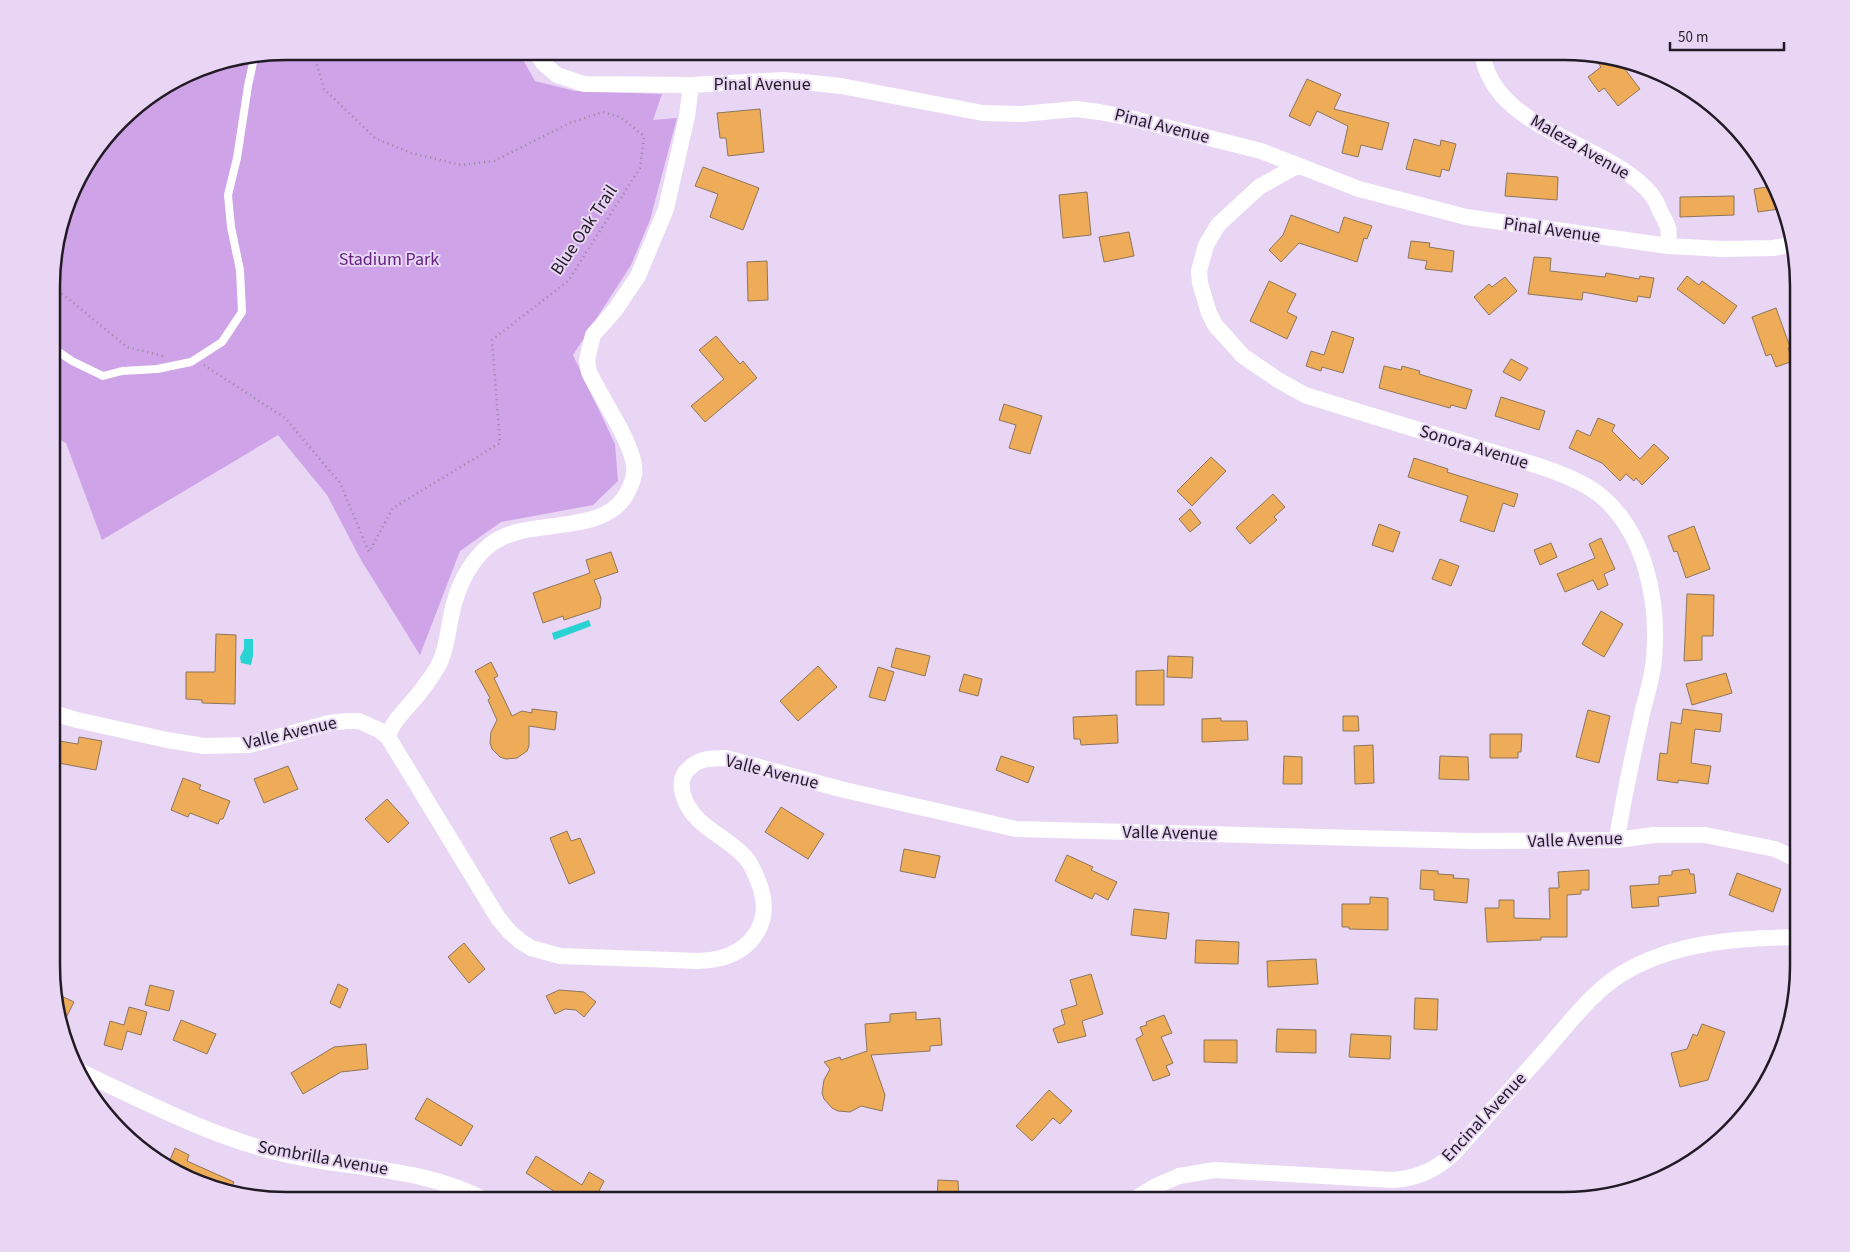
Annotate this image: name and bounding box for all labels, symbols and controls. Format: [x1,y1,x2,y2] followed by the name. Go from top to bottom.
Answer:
[1670,20,1784,52] scale bar
[1678,27,1708,48] text: 50 m
[713,72,811,97] street label: Pinal Avenue
[1112,102,1212,150] street label: Pinal Avenue
[1526,108,1634,186] street label: Maleza Avenue
[545,180,623,280] street label: Blue Oak Trail
[1502,211,1602,249] street label: Pinal Avenue
[339,247,439,272] park label: Stadium Park
[1416,419,1532,475] street label: Sonora Avenue
[241,710,339,756] street label: Valle Avenue
[723,748,821,796] street label: Valle Avenue
[1122,820,1218,846] street label: Valle Avenue
[1527,826,1623,854] street label: Valle Avenue
[1436,1067,1532,1167] street label: Encinal Avenue
[256,1134,390,1182] street label: Sombrilla Avenue

